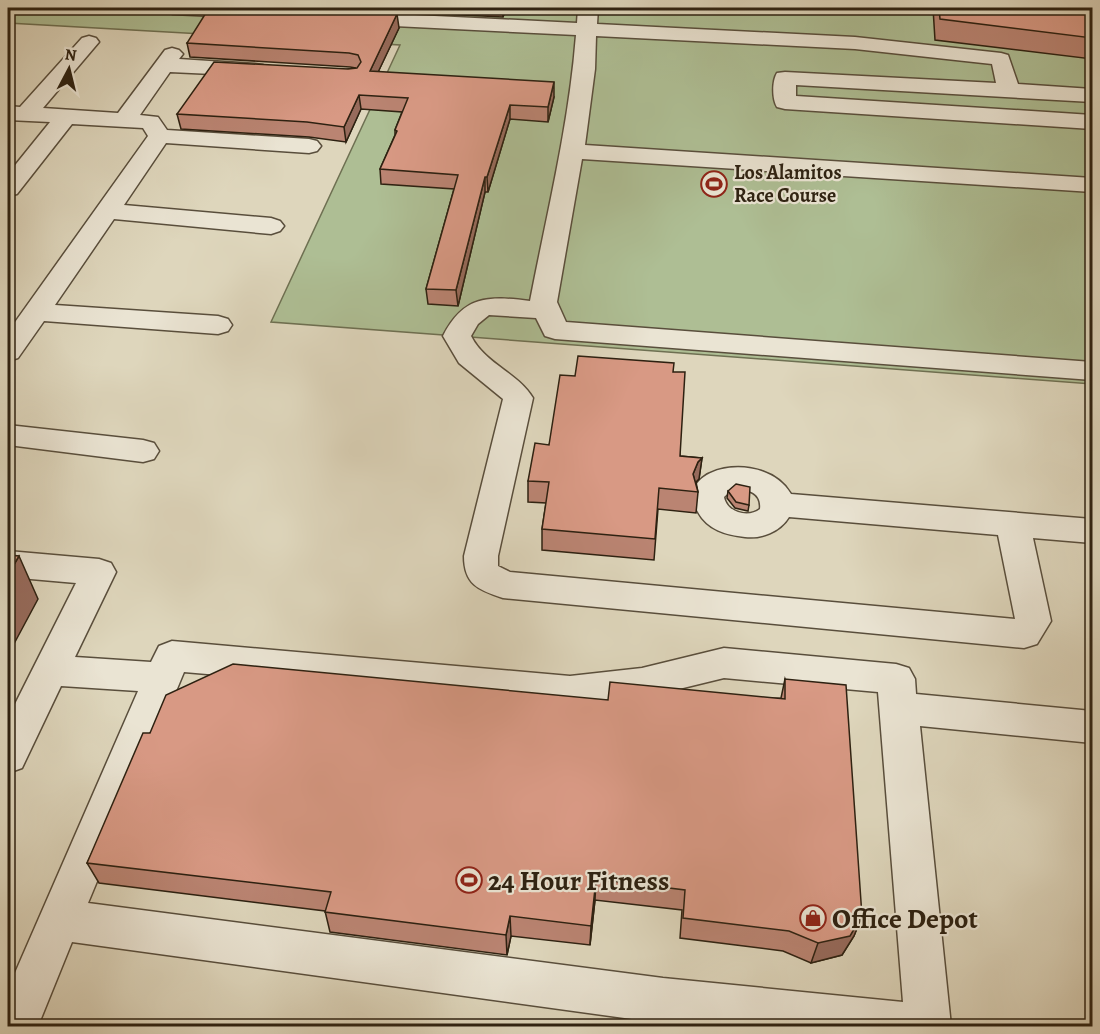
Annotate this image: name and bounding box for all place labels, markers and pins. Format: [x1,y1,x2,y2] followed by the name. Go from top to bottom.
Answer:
[734,159,842,209] place label: Los Alamitos Race Course
[699,169,729,199] sports icon: Los Alamitos Race Course
[488,862,669,900] place label: 24 Hour Fitness
[454,865,484,895] sports icon: 24 Hour Fitness
[832,900,978,938] place label: Office Depot
[798,903,828,933] shop icon: Office Depot

